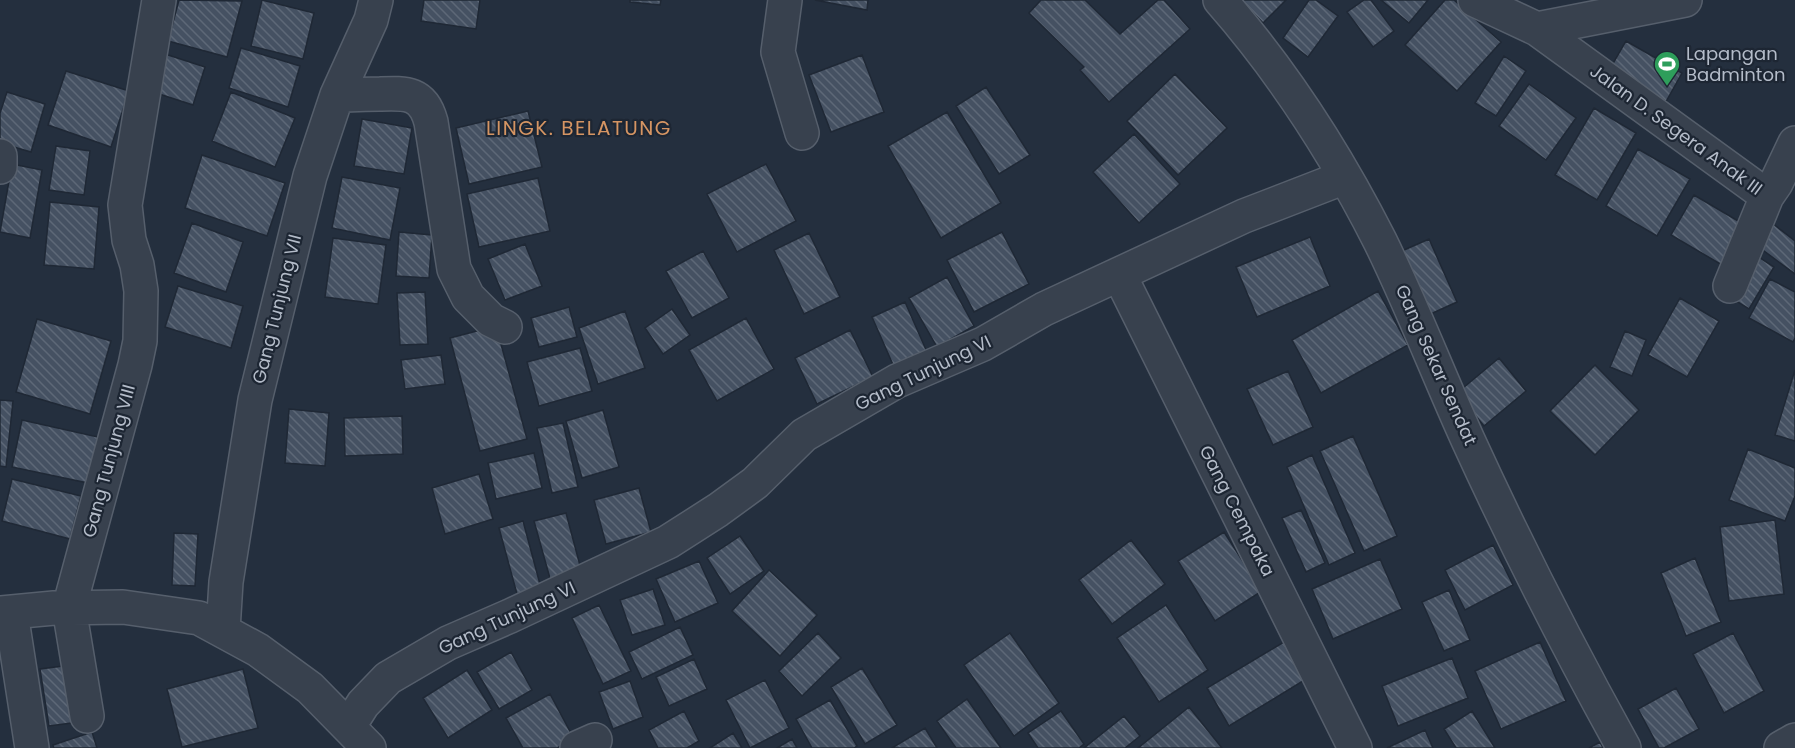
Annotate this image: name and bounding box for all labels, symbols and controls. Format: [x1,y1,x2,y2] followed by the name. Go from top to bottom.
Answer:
[1686,41,1785,87] place label: Lapangan Badminton
[1652,49,1682,87] sports icon: Lapangan Badminton
[1585,58,1768,201] street label: Jalan D. Segera Anak III
[486,114,672,142] district label: LINGK. BELATUNG
[246,232,307,386] street label: Gang Tunjung VII
[1390,280,1483,449] street label: Gang Sekar Sendat
[851,329,995,416] street label: Gang Tunjung VI
[76,382,141,540] street label: Gang Tunjung VIII
[1194,441,1281,581] street label: Gang Cempaka
[434,575,579,660] street label: Gang Tunjung VI

